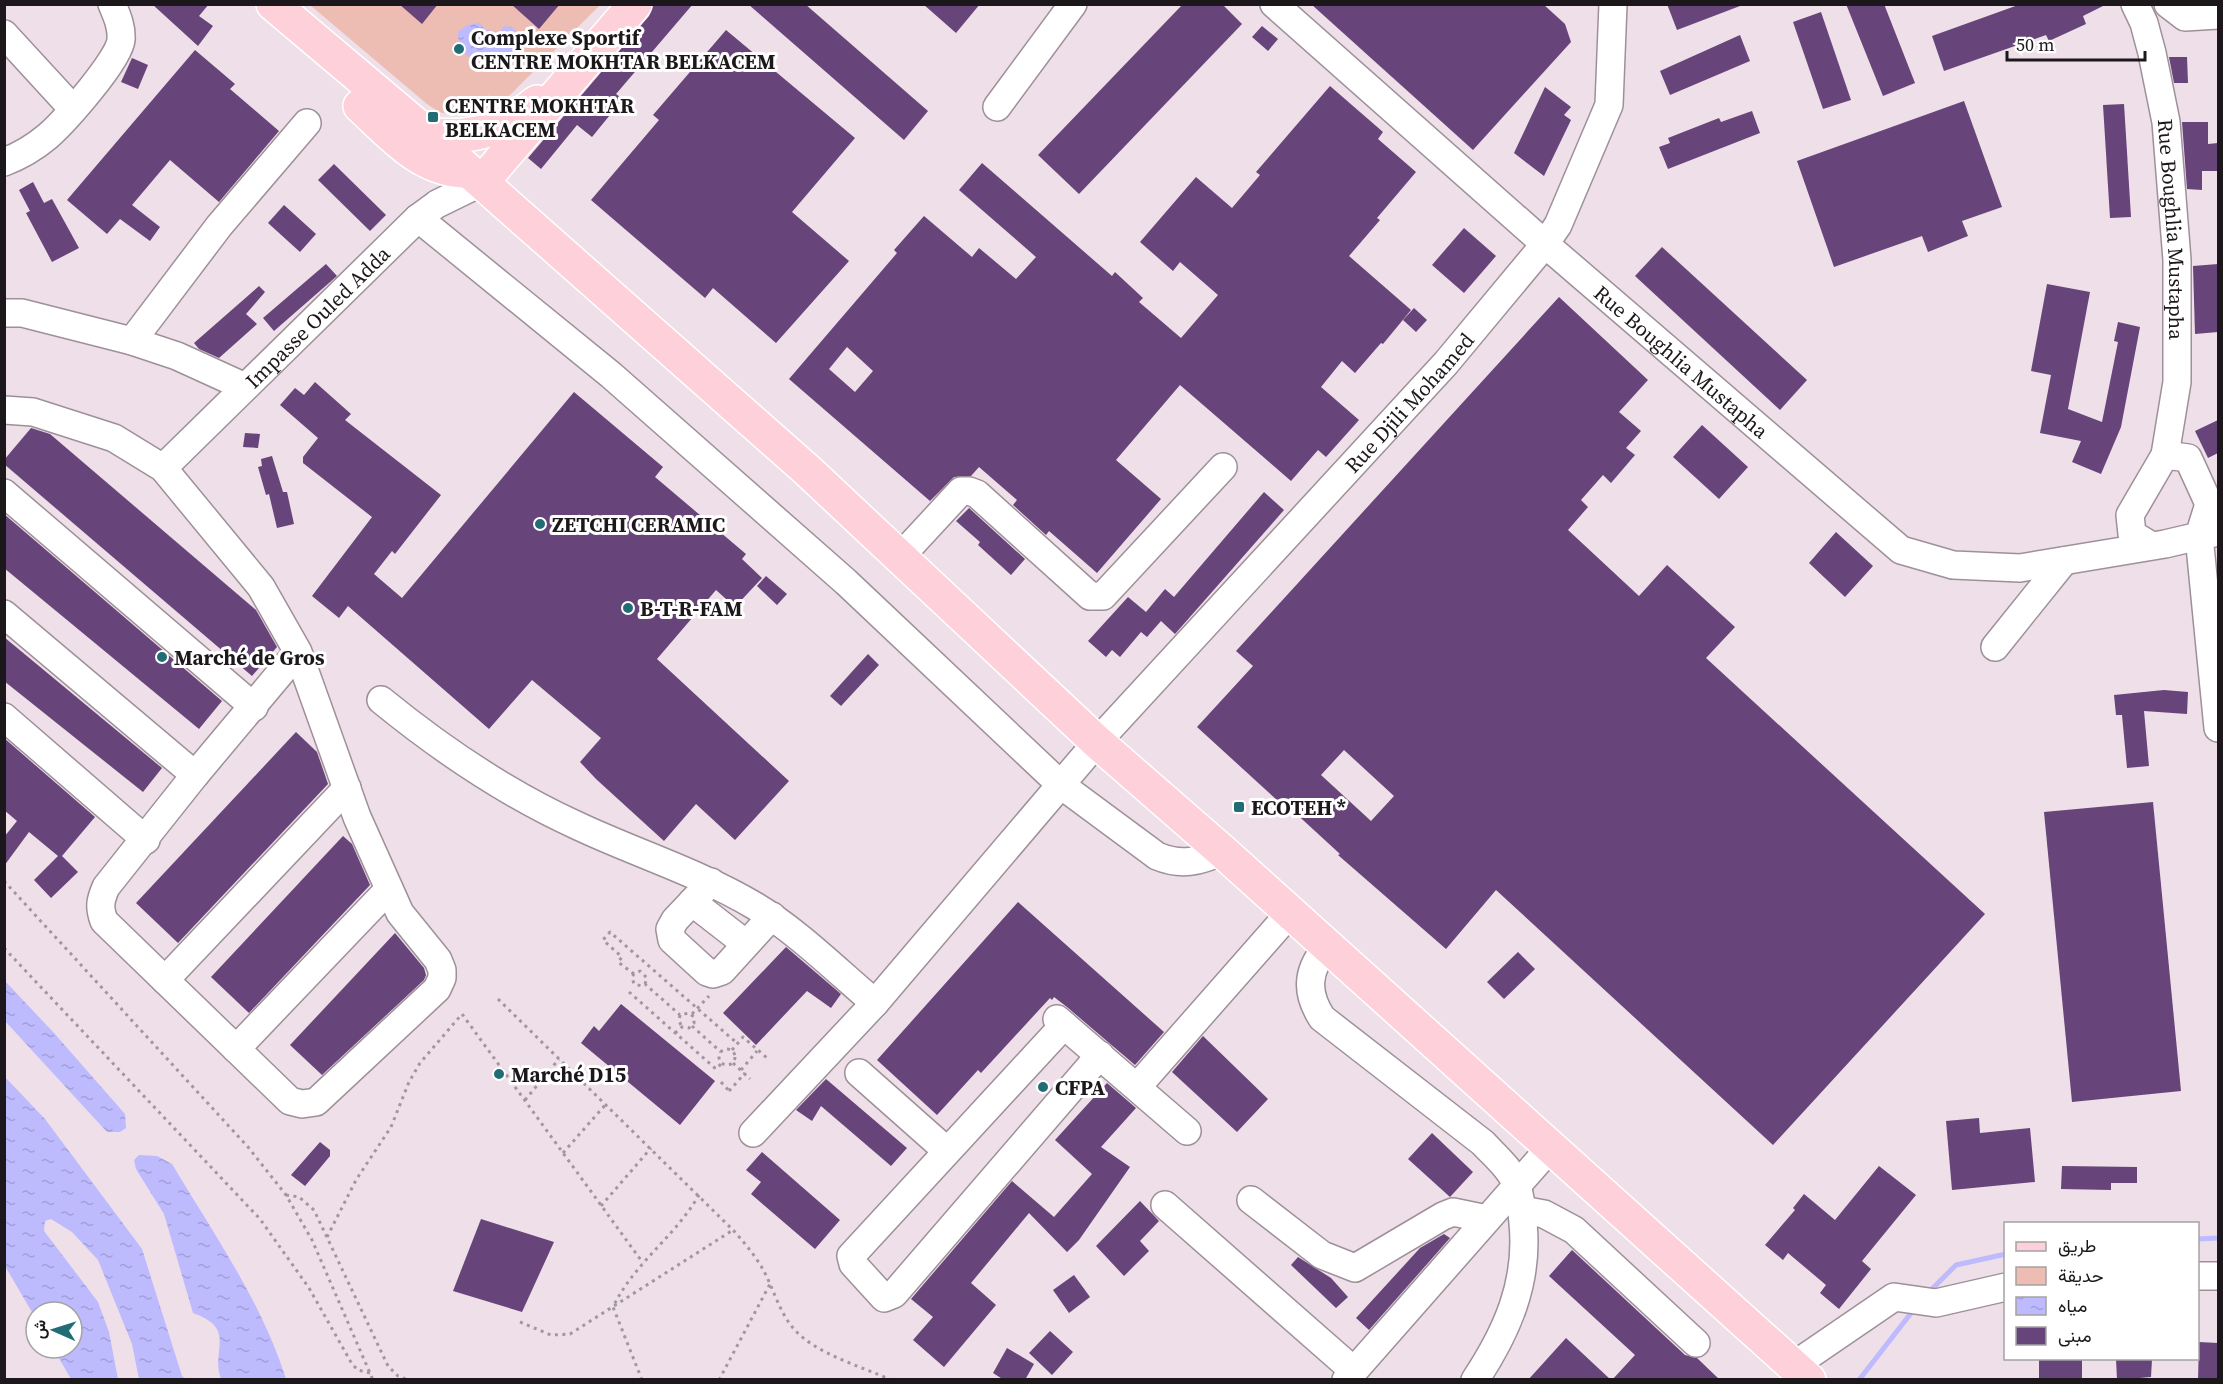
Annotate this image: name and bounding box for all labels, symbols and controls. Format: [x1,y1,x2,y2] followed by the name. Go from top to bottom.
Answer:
[471,23,776,76] place label: Complexe Sportif CENTRE MOKHTAR BELKACEM
[2007,24,2145,62] scale bar
[2016,32,2054,57] text: 50 m
[452,42,466,56] marker: Complexe Sportif CENTRE MOKHTAR BELKACEM
[445,91,635,144] place label: CENTRE MOKHTAR BELKACEM
[426,110,440,124] marker: CENTRE MOKHTAR BELKACEM
[2151,118,2192,340] street label: Rue Boughlia Mustapha
[239,239,396,394] street label: Impasse Ouled Adda
[1588,278,1775,445] street label: Rue Boughlia Mustapha
[1338,326,1480,479] street label: Rue Djili Mohamed
[552,510,725,539] place label: ZETCHI CERAMIC
[533,517,547,531] marker: ZETCHI CERAMIC
[640,594,743,623] place label: B-T-R-FAM
[621,601,635,615] marker: B-T-R-FAM
[174,643,325,672] place label: Marché de Gros
[155,650,169,664] marker: Marché de Gros
[1251,793,1346,822] place label: ECOTEH *
[1232,800,1246,814] marker: ECOTEH *
[511,1060,626,1089] place label: Marché D15
[492,1067,506,1081] marker: Marché D15
[1055,1073,1105,1102] place label: CFPA
[1036,1080,1050,1094] marker: CFPA
[2004,1222,2199,1360] legend
[2058,1233,2096,1258] text: طريق
[2058,1263,2104,1288] text: حديقة
[2058,1293,2087,1318] text: مياه
[24,1300,84,1360] north arrow
[28,1319,51,1339] text: ش
[2058,1323,2092,1348] text: مبنى

